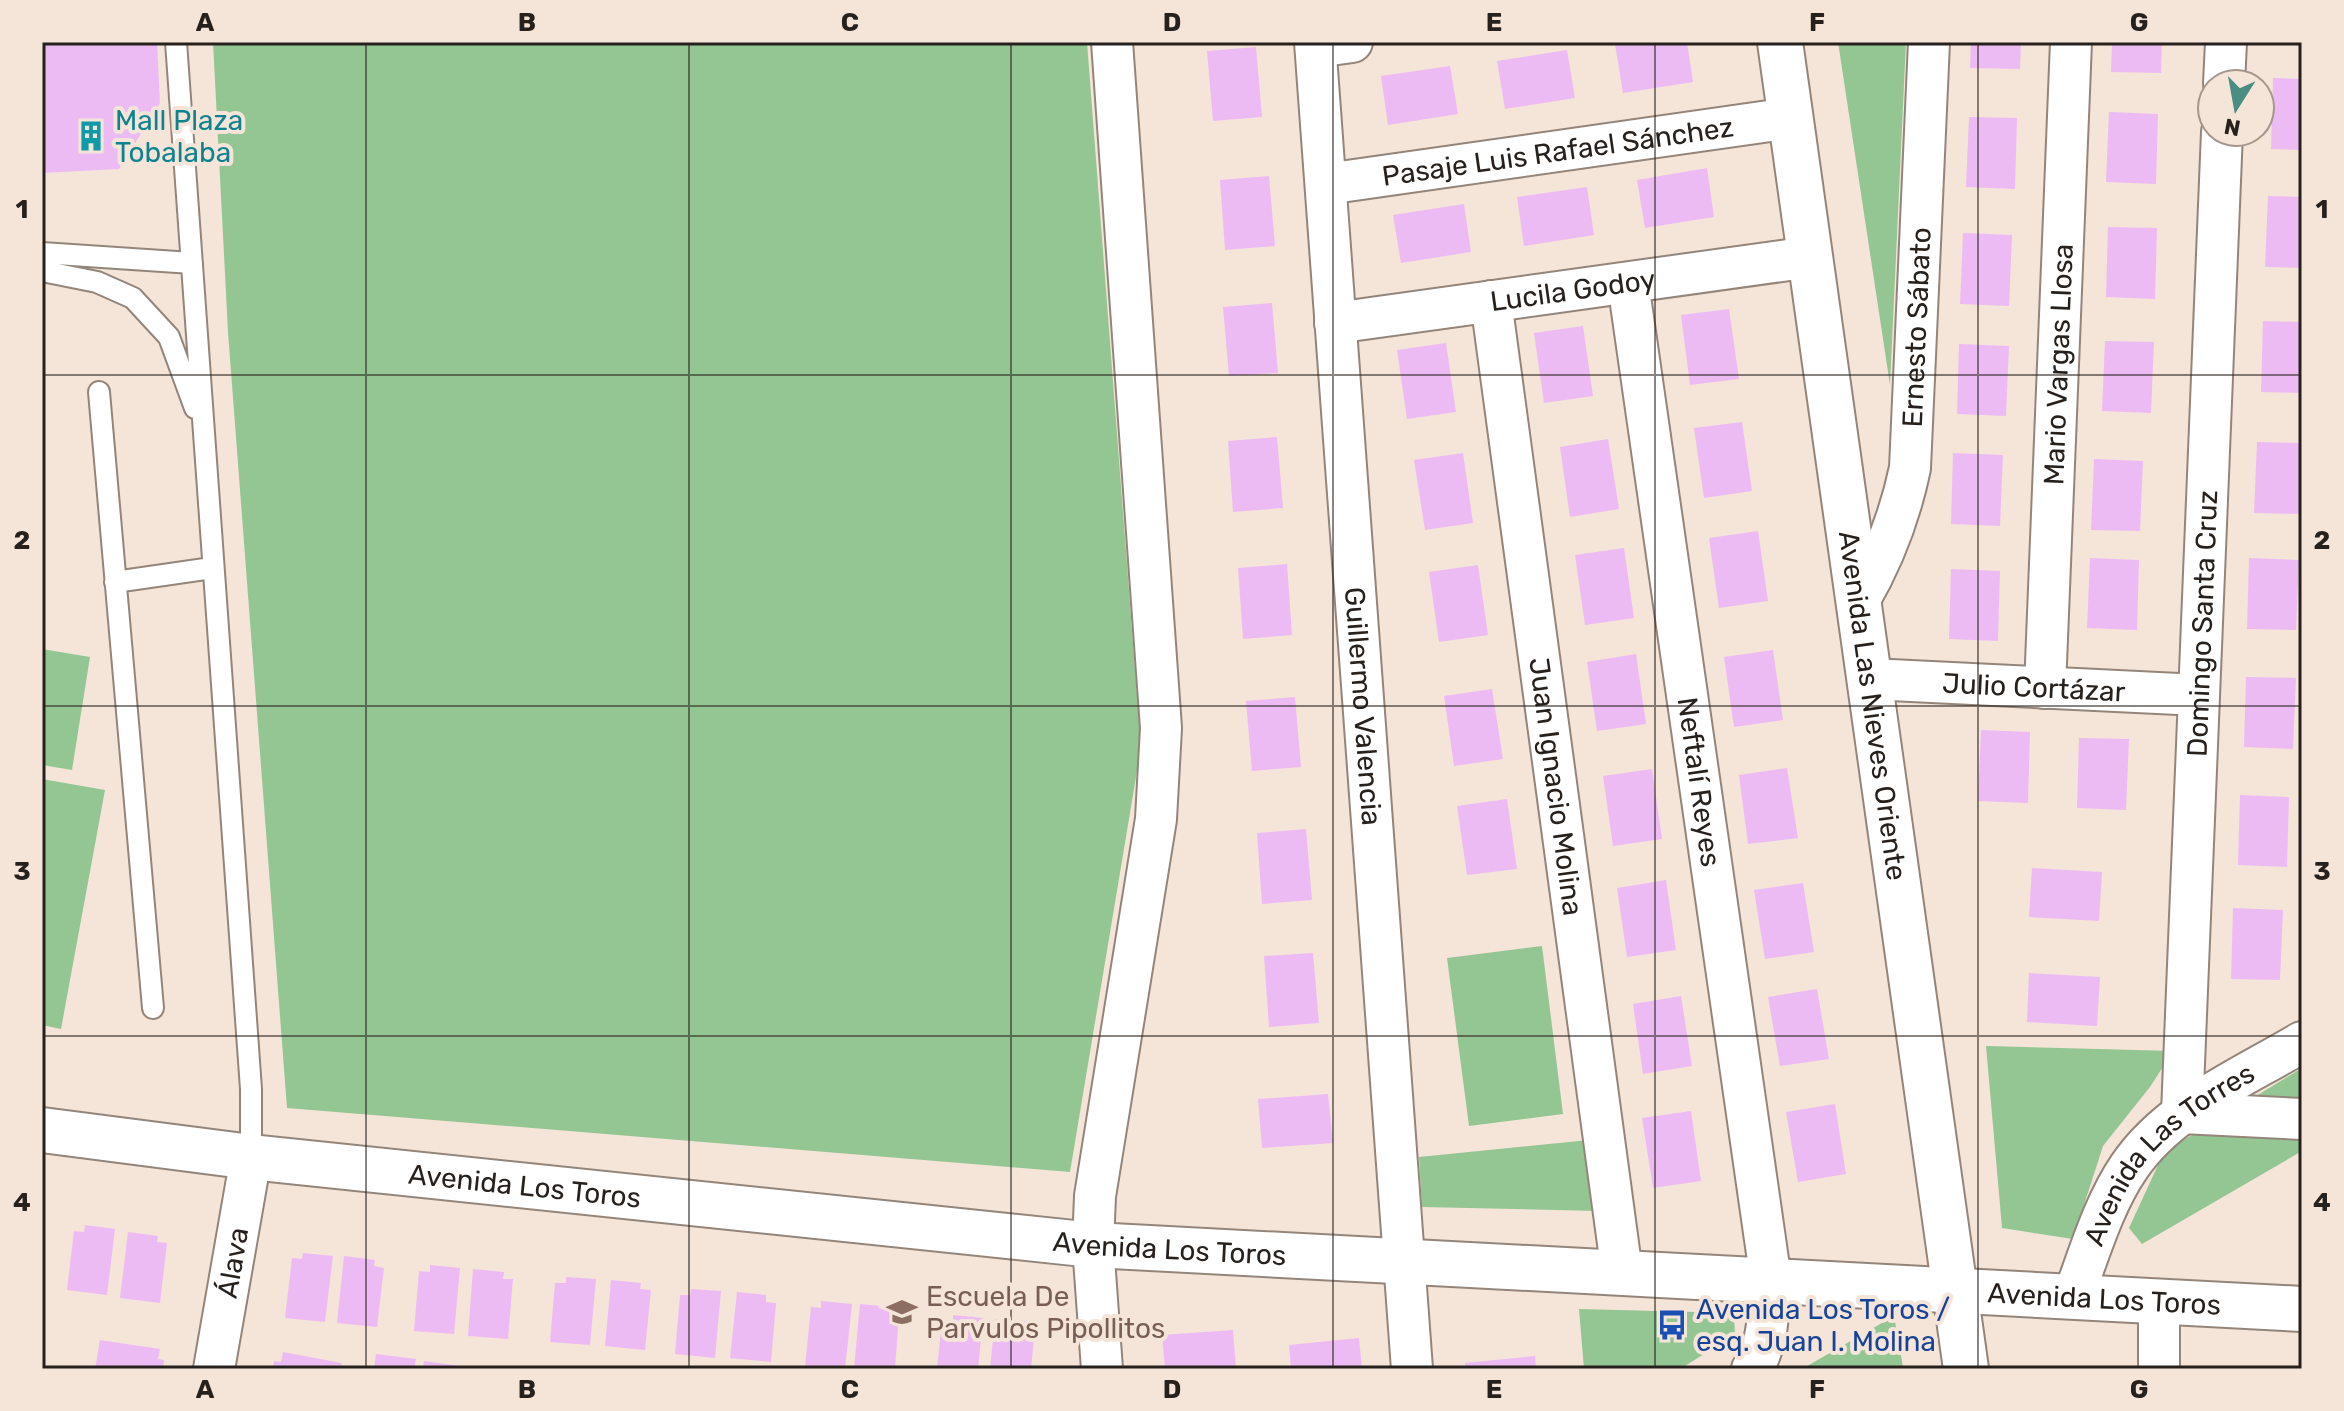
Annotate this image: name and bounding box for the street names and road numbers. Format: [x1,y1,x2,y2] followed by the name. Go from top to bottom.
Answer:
[1380,110,1736,193] street label: Pasaje Luis Rafael Sánchez
[1896,226,1938,428] street label: Ernesto Sábato
[2037,243,2080,486] street label: Mario Vargas Llosa
[1488,263,1657,318] street label: Lucila Godoy
[2181,489,2224,758] street label: Domingo Santa Cruz
[1832,529,1913,882] street label: Avenida Las Nieves Oriente
[1338,586,1388,827] street label: Guillermo Valencia
[1522,656,1590,918] street label: Juan Ignacio Molina
[1941,667,2126,708] street label: Julio Cortázar
[1671,695,1727,869] street label: Neftalí Reyes
[2077,1056,2260,1250] street label: Avenida Las Torres
[407,1158,643,1215] street label: Avenida Los Toros
[211,1225,255,1301] street label: Álava
[1051,1225,1287,1272] street label: Avenida Los Toros
[1987,1276,2222,1322] street label: Avenida Los Toros

